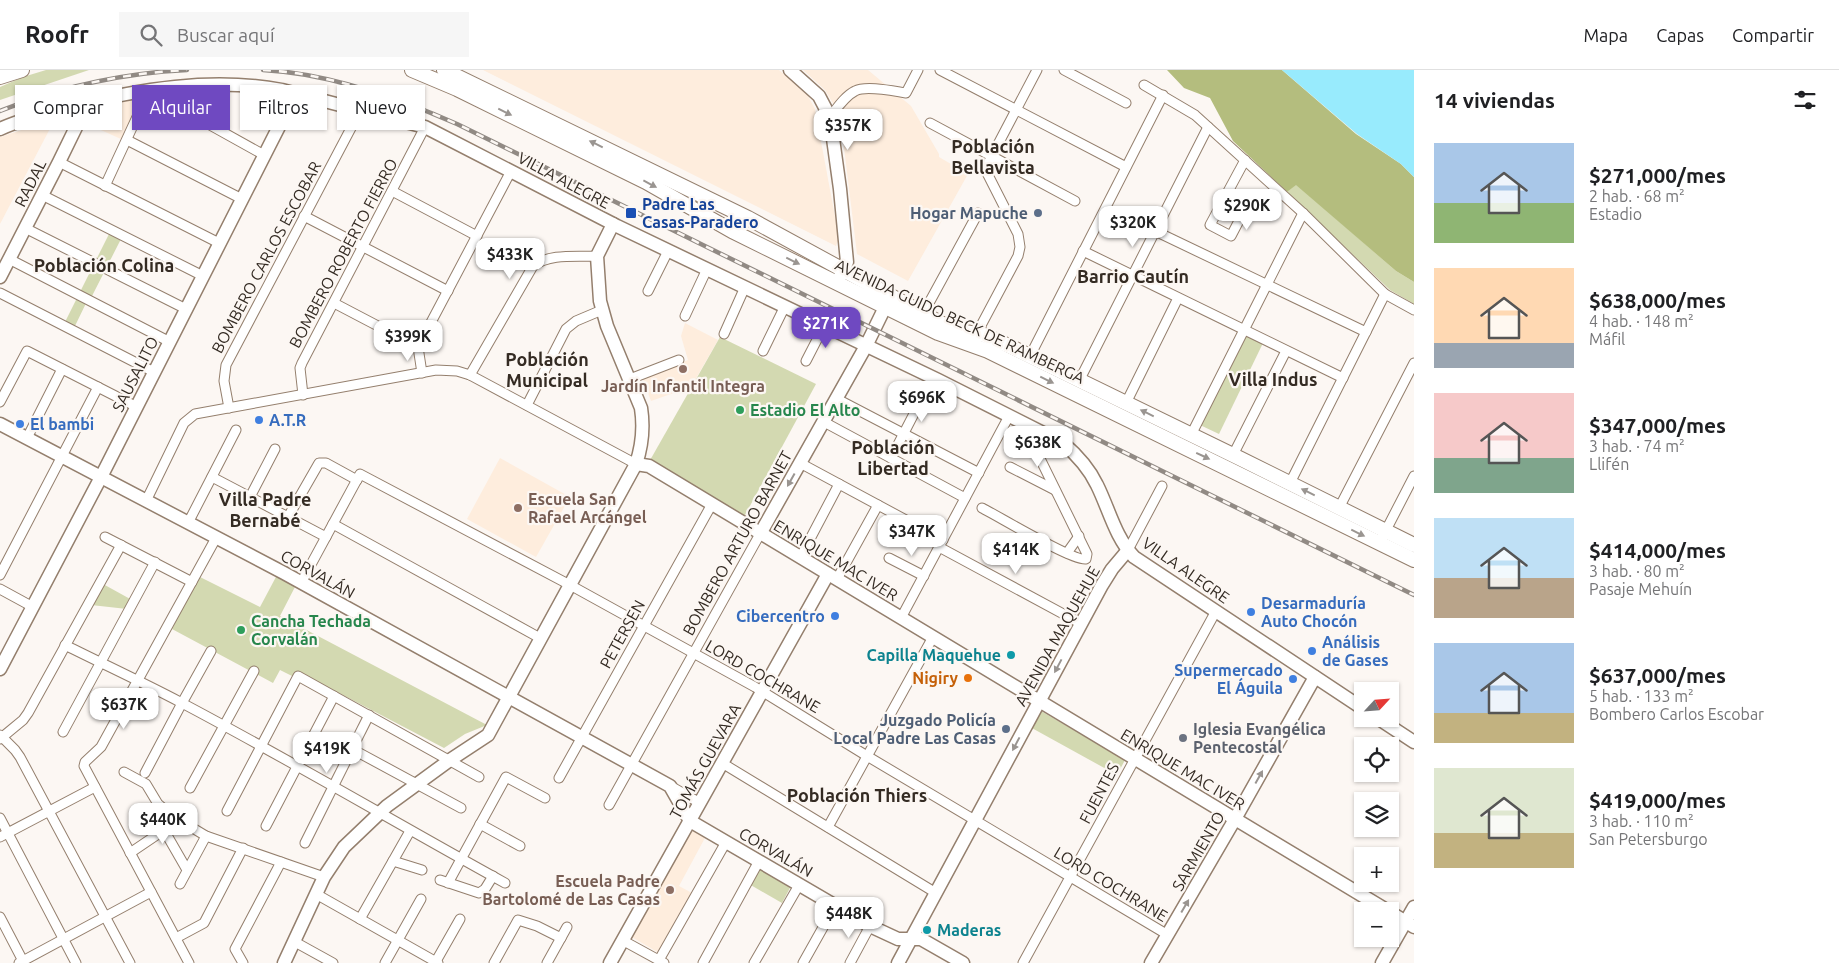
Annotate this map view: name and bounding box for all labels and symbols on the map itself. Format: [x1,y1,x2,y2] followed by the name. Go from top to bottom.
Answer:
[497,108,512,116] one-way arrow
[813,108,883,151] pin: $357K
[951,136,1035,177] district label: Población Bellavista
[589,139,603,147] one-way arrow
[515,148,613,212] street label: VILLA ALEGRE
[285,155,401,351] street label: BOMBERO ROBERTO FIERRO
[11,156,49,210] street label: RADAL
[208,158,324,356] street label: BOMBERO CARLOS ESCOBAR
[643,180,657,188] one-way arrow
[1212,189,1282,231] pin: $290K
[642,195,759,231] place label: Padre Las Casas-Paradero
[910,204,1028,222] place label: Hogar Mapuche
[624,206,638,220] marker: Padre Las Casas-Paradero
[1098,206,1168,248] pin: $320K
[1032,207,1044,219] marker: Hogar Mapuche
[475,238,545,280] pin: $433K
[34,255,174,275] district label: Población Colina
[832,255,1088,387] street label: AVENIDA GUIDO BECK DE RAMBERGA
[786,257,800,265] one-way arrow
[1077,266,1189,286] district label: Barrio Cautín
[791,306,861,349] pin: $271K
[373,320,443,362] pin: $399K
[108,333,162,415] street label: SAUSALITO
[505,349,589,390] district label: Población Municipal
[677,363,689,375] marker: Jardín Infantil Integra
[1228,369,1318,389] district label: Villa Indus
[601,377,765,395] place label: Jardín Infantil Integra
[1040,377,1054,385] one-way arrow
[887,380,957,423] pin: $696K
[750,401,860,419] place label: Estadio El Alto
[734,404,746,416] marker: Estadio El Alto
[1140,409,1154,417] one-way arrow
[269,411,307,429] place label: A.T.R
[253,414,265,426] marker: A.T.R
[30,415,94,433] place label: El bambi
[14,418,26,430] marker: El bambi
[1003,426,1073,468] pin: $638K
[851,437,935,478] district label: Población Libertad
[679,448,795,638] street label: BOMBERO ARTURO BARNET
[1195,452,1210,460] one-way arrow
[786,474,795,487] one-way arrow
[1301,488,1315,496] one-way arrow
[219,489,311,530] district label: Villa Padre Bernabé
[528,490,647,526] place label: Escuela San Rafael Arcángel
[512,502,524,514] marker: Escuela San Rafael Arcángel
[877,514,947,557] pin: $347K
[771,516,901,604] street label: ENRIQUE MAC IVER
[1351,529,1365,537] one-way arrow
[981,532,1051,575] pin: $414K
[1139,533,1233,607] street label: VILLA ALEGRE
[278,544,359,602] street label: CORVALÁN
[1011,563,1103,709] street label: AVENIDA MAQUEHUE
[1261,594,1366,630] place label: Desarmaduría Auto Chocón
[596,597,648,671] street label: PETERSEN
[1245,606,1257,618] marker: Desarmaduría Auto Chocón
[736,607,825,625] place label: Cibercentro
[829,610,841,622] marker: Cibercentro
[251,612,371,648] place label: Cancha Techada Corvalán
[235,624,247,636] marker: Cancha Techada Corvalán
[1322,633,1389,669] place label: Análisis de Gases
[703,636,823,716] street label: LORD COCHRANE
[1306,645,1318,657] marker: Análisis de Gases
[867,646,1001,664] place label: Capilla Maquehue
[1005,649,1017,661] marker: Capilla Maquehue
[1054,659,1062,674] one-way arrow
[1174,661,1283,697] place label: Supermercado El Águila
[912,669,958,687] place label: Nigiry
[962,672,974,684] marker: Nigiry
[1287,673,1299,685] marker: Supermercado El Águila
[1354,682,1399,728] north arrow
[89,688,159,730] pin: $637K
[664,699,744,822] street label: TOMÁS GUEVARA
[833,711,996,747] place label: Juzgado Policía Local Padre Las Casas
[1193,720,1326,756] place label: Iglesia Evangélica Pentecostal
[1000,723,1012,735] marker: Juzgado Policía Local Padre Las Casas
[1118,725,1248,813] street label: ENRIQUE MAC IVER
[292,732,362,774] pin: $419K
[1177,732,1189,744] marker: Iglesia Evangélica Pentecostal
[1012,737,1021,751] one-way arrow
[1076,760,1122,826] street label: FUENTES
[1255,769,1263,784] one-way arrow
[787,785,927,805] district label: Población Thiers
[128,802,198,845] pin: $440K
[1168,808,1228,894] street label: SARMIENTO
[736,822,817,880] street label: CORVALÁN
[1051,843,1171,925] street label: LORD COCHRANE
[482,872,660,908] place label: Escuela Padre Bartolomé de Las Casas
[664,884,676,896] marker: Escuela Padre Bartolomé de Las Casas
[814,896,884,939] pin: $448K
[1180,899,1189,912] one-way arrow
[937,921,1001,939] place label: Maderas
[921,924,933,936] marker: Maderas

